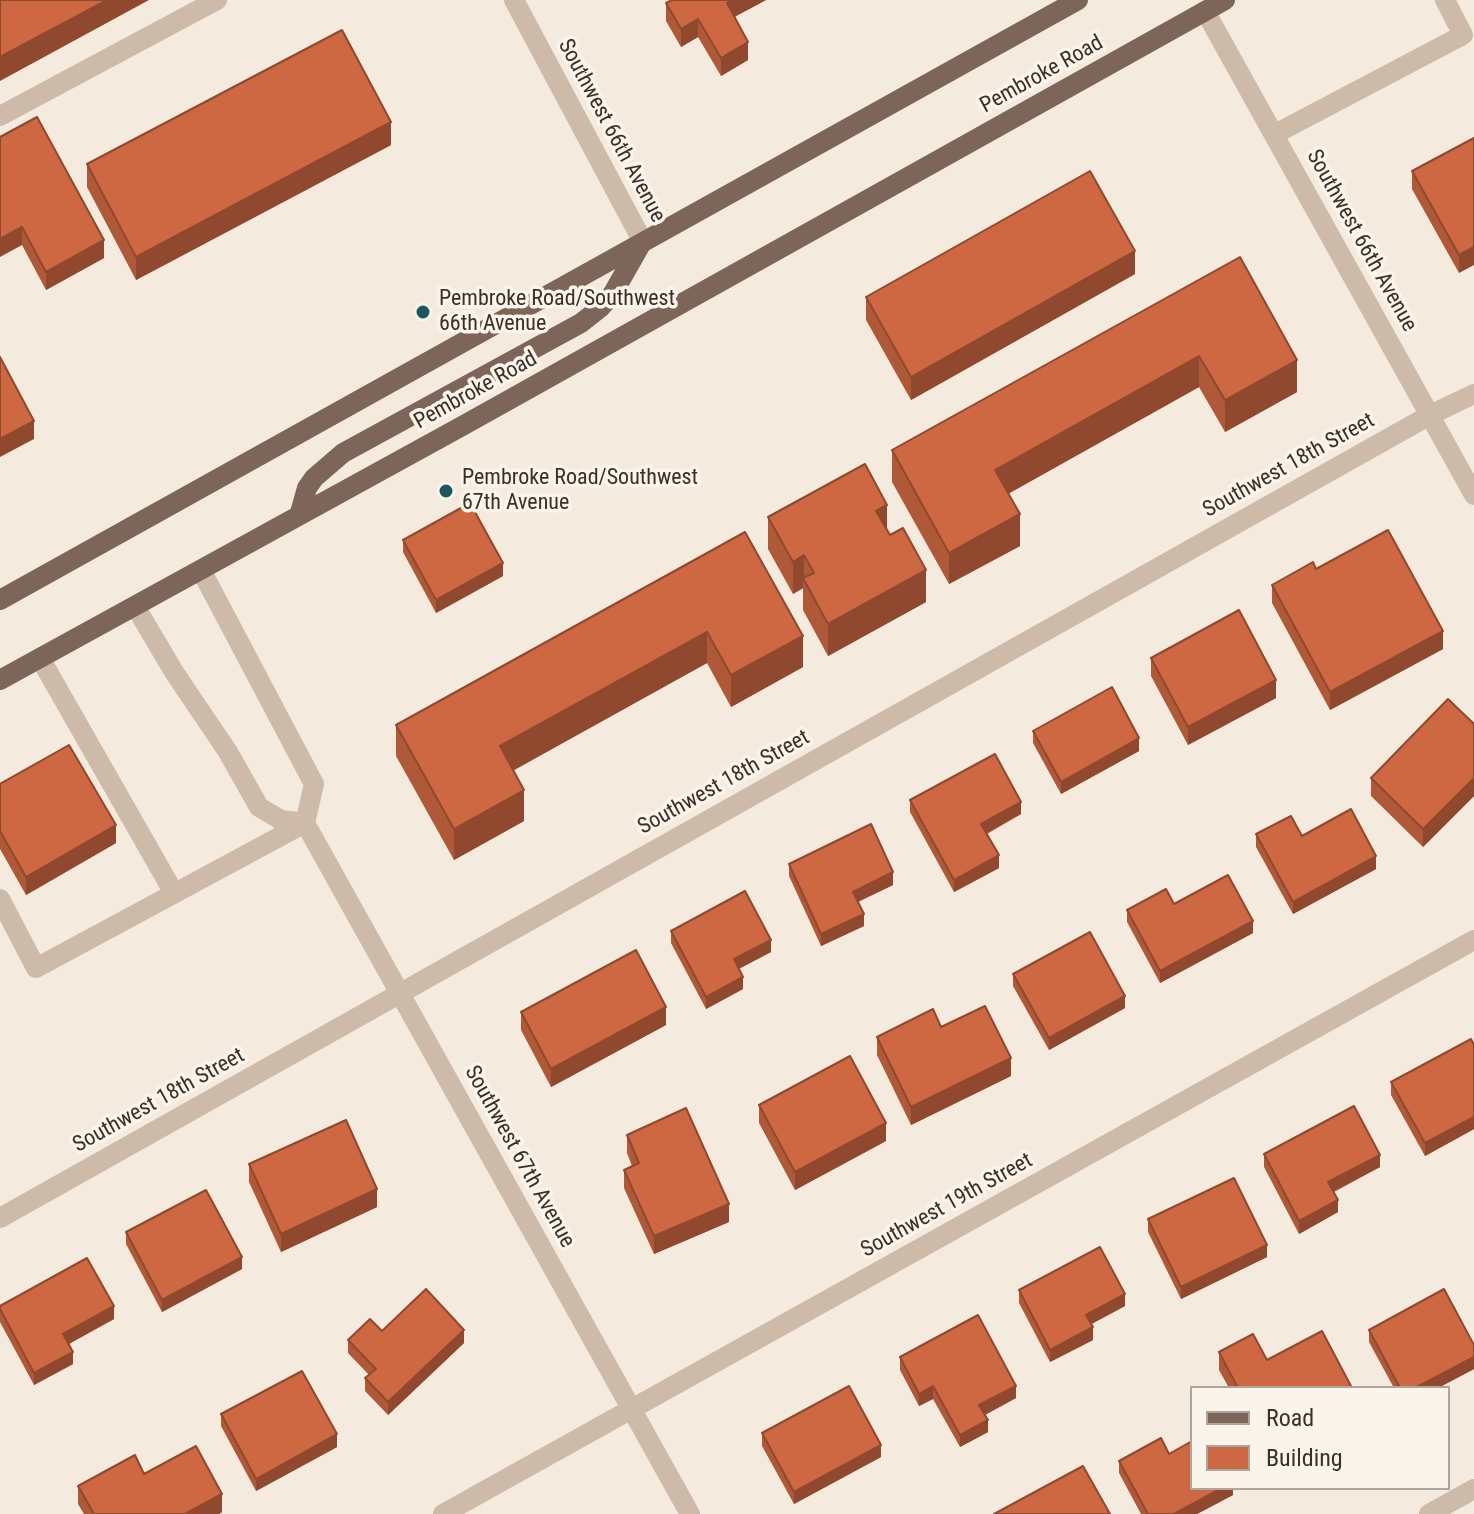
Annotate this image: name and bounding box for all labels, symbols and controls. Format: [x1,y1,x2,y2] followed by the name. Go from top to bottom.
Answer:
[976,30,1108,120] street label: Pembroke Road
[552,35,670,227] street label: Southwest 66th Avenue
[1300,146,1422,336] street label: Southwest 66th Avenue
[439,286,675,338] place label: Pembroke Road/Southwest 66th Avenue
[414,303,432,321] marker: Pembroke Road/Southwest 66th Avenue
[410,346,542,436] street label: Pembroke Road
[1199,408,1379,524] street label: Southwest 18th Street
[462,465,698,516] place label: Pembroke Road/Southwest 67th Avenue
[437,482,455,500] marker: Pembroke Road/Southwest 67th Avenue
[634,725,814,841] street label: Southwest 18th Street
[69,1043,249,1159] street label: Southwest 18th Street
[458,1062,580,1252] street label: Southwest 67th Avenue
[857,1148,1037,1264] street label: Southwest 19th Street
[1190,1386,1450,1490] legend
[1266,1404,1314,1432] text: Road
[1266,1444,1343,1472] text: Building

